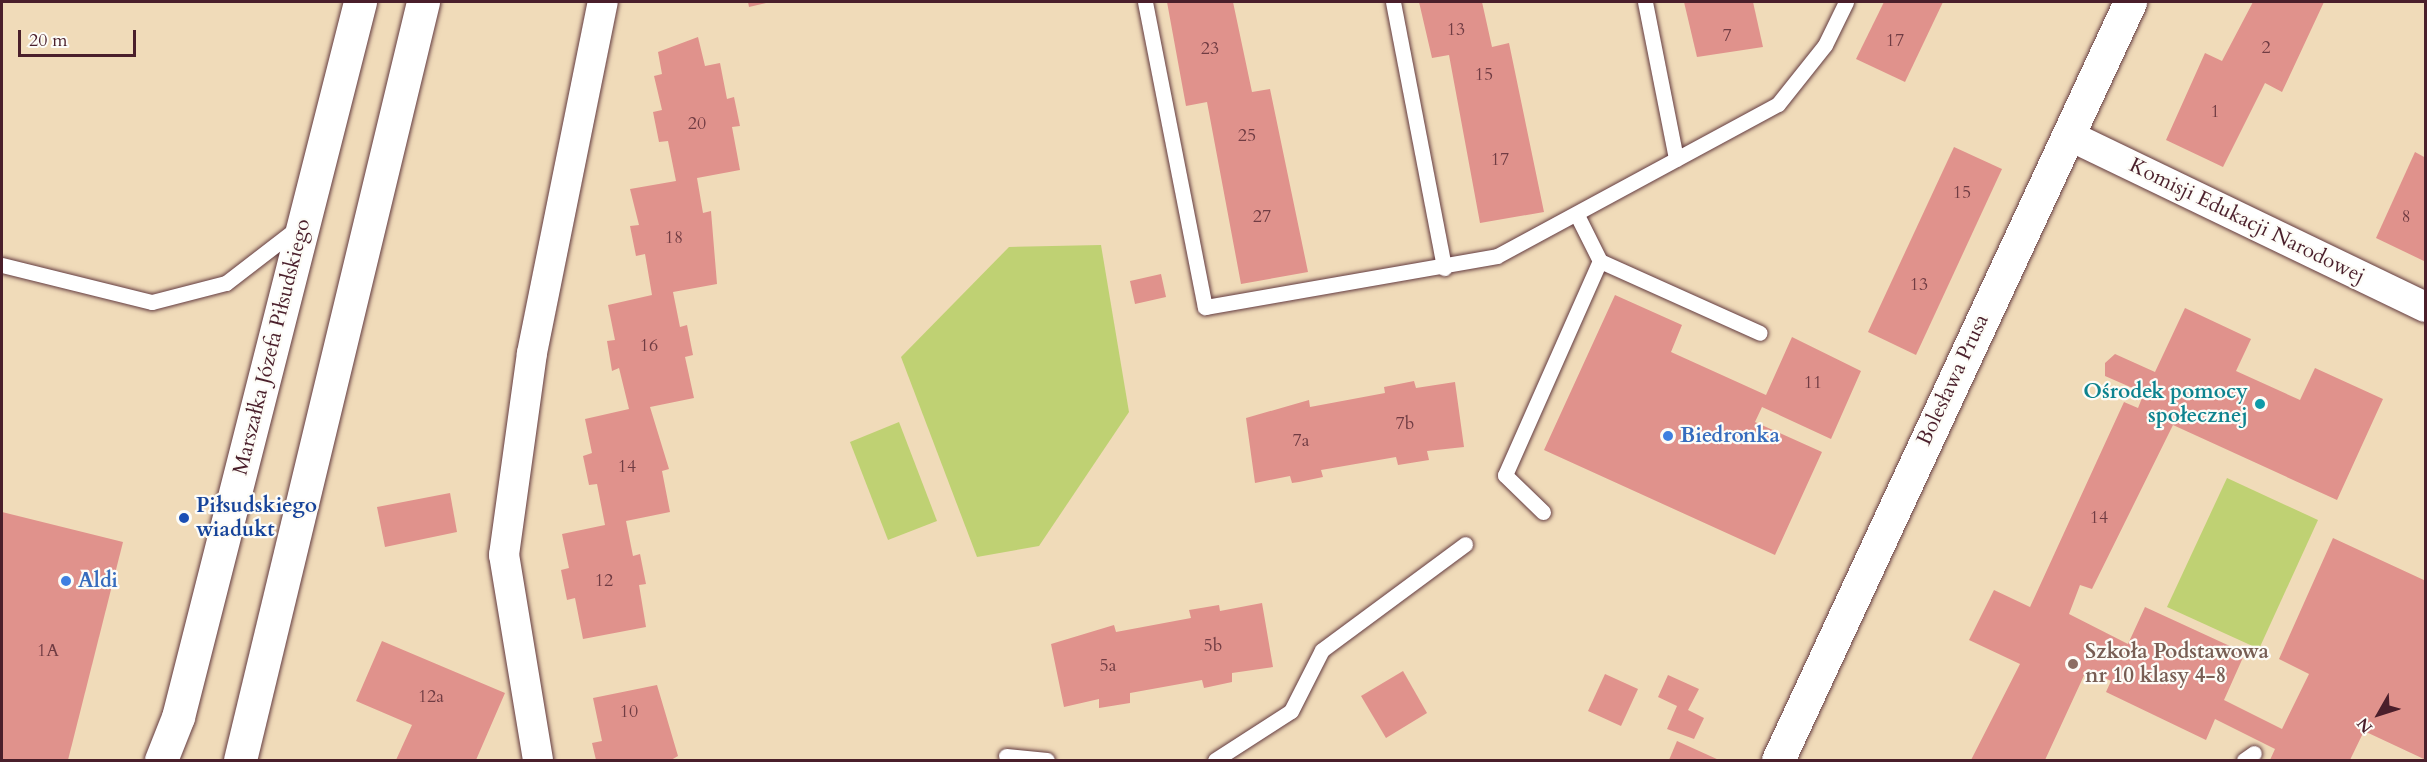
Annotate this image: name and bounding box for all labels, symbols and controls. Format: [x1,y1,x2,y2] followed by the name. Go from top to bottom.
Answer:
[21,18,140,56] scale bar
[1447,19,1465,41] house number: 13
[1722,25,1732,47] house number: 7
[29,28,68,53] text: 20 m
[1886,30,1904,52] house number: 17
[2261,37,2271,59] house number: 2
[1201,38,1219,60] house number: 23
[1475,64,1493,86] house number: 15
[2210,101,2220,123] house number: 1
[688,113,706,135] house number: 20
[1238,125,1256,147] house number: 25
[1491,149,1509,171] house number: 17
[2125,153,2369,289] street label: Komisji Edukacji Narodowej
[1953,182,1971,204] house number: 15
[1253,206,1271,228] house number: 27
[2401,206,2411,228] house number: 8
[228,216,316,478] street label: Marszałka Józefa Piłsudskiego
[665,227,683,249] house number: 18
[1910,274,1928,296] house number: 13
[1912,310,1994,450] street label: Bolesława Prusa
[640,335,658,357] house number: 16
[1804,372,1822,394] house number: 11
[2083,379,2248,429] place label: Ośrodek pomocy społecznej
[2253,397,2267,411] marker: Ośrodek pomocy społecznej
[1396,413,1414,435] house number: 7b
[1680,423,1780,449] place label: Biedronka
[1661,429,1675,443] marker: Biedronka
[1293,430,1309,452] house number: 7a
[618,456,636,478] house number: 14
[196,493,317,543] place label: Piłsudskiego wiadukt
[2090,507,2108,529] house number: 14
[177,511,191,525] marker: Piłsudskiego wiadukt
[78,568,118,594] place label: Aldi
[595,570,613,592] house number: 12
[59,574,73,588] marker: Aldi
[1204,635,1222,657] house number: 5b
[2085,639,2269,689] place label: Szkoła Podstawowa nr 10 klasy 4-8
[37,640,59,662] house number: 1A
[1100,655,1116,677] house number: 5a
[2066,657,2080,671] marker: Szkoła Podstawowa nr 10 klasy 4-8
[2349,684,2409,744] north arrow
[418,686,444,708] house number: 12a
[620,701,638,723] house number: 10
[2352,713,2378,738] text: N

